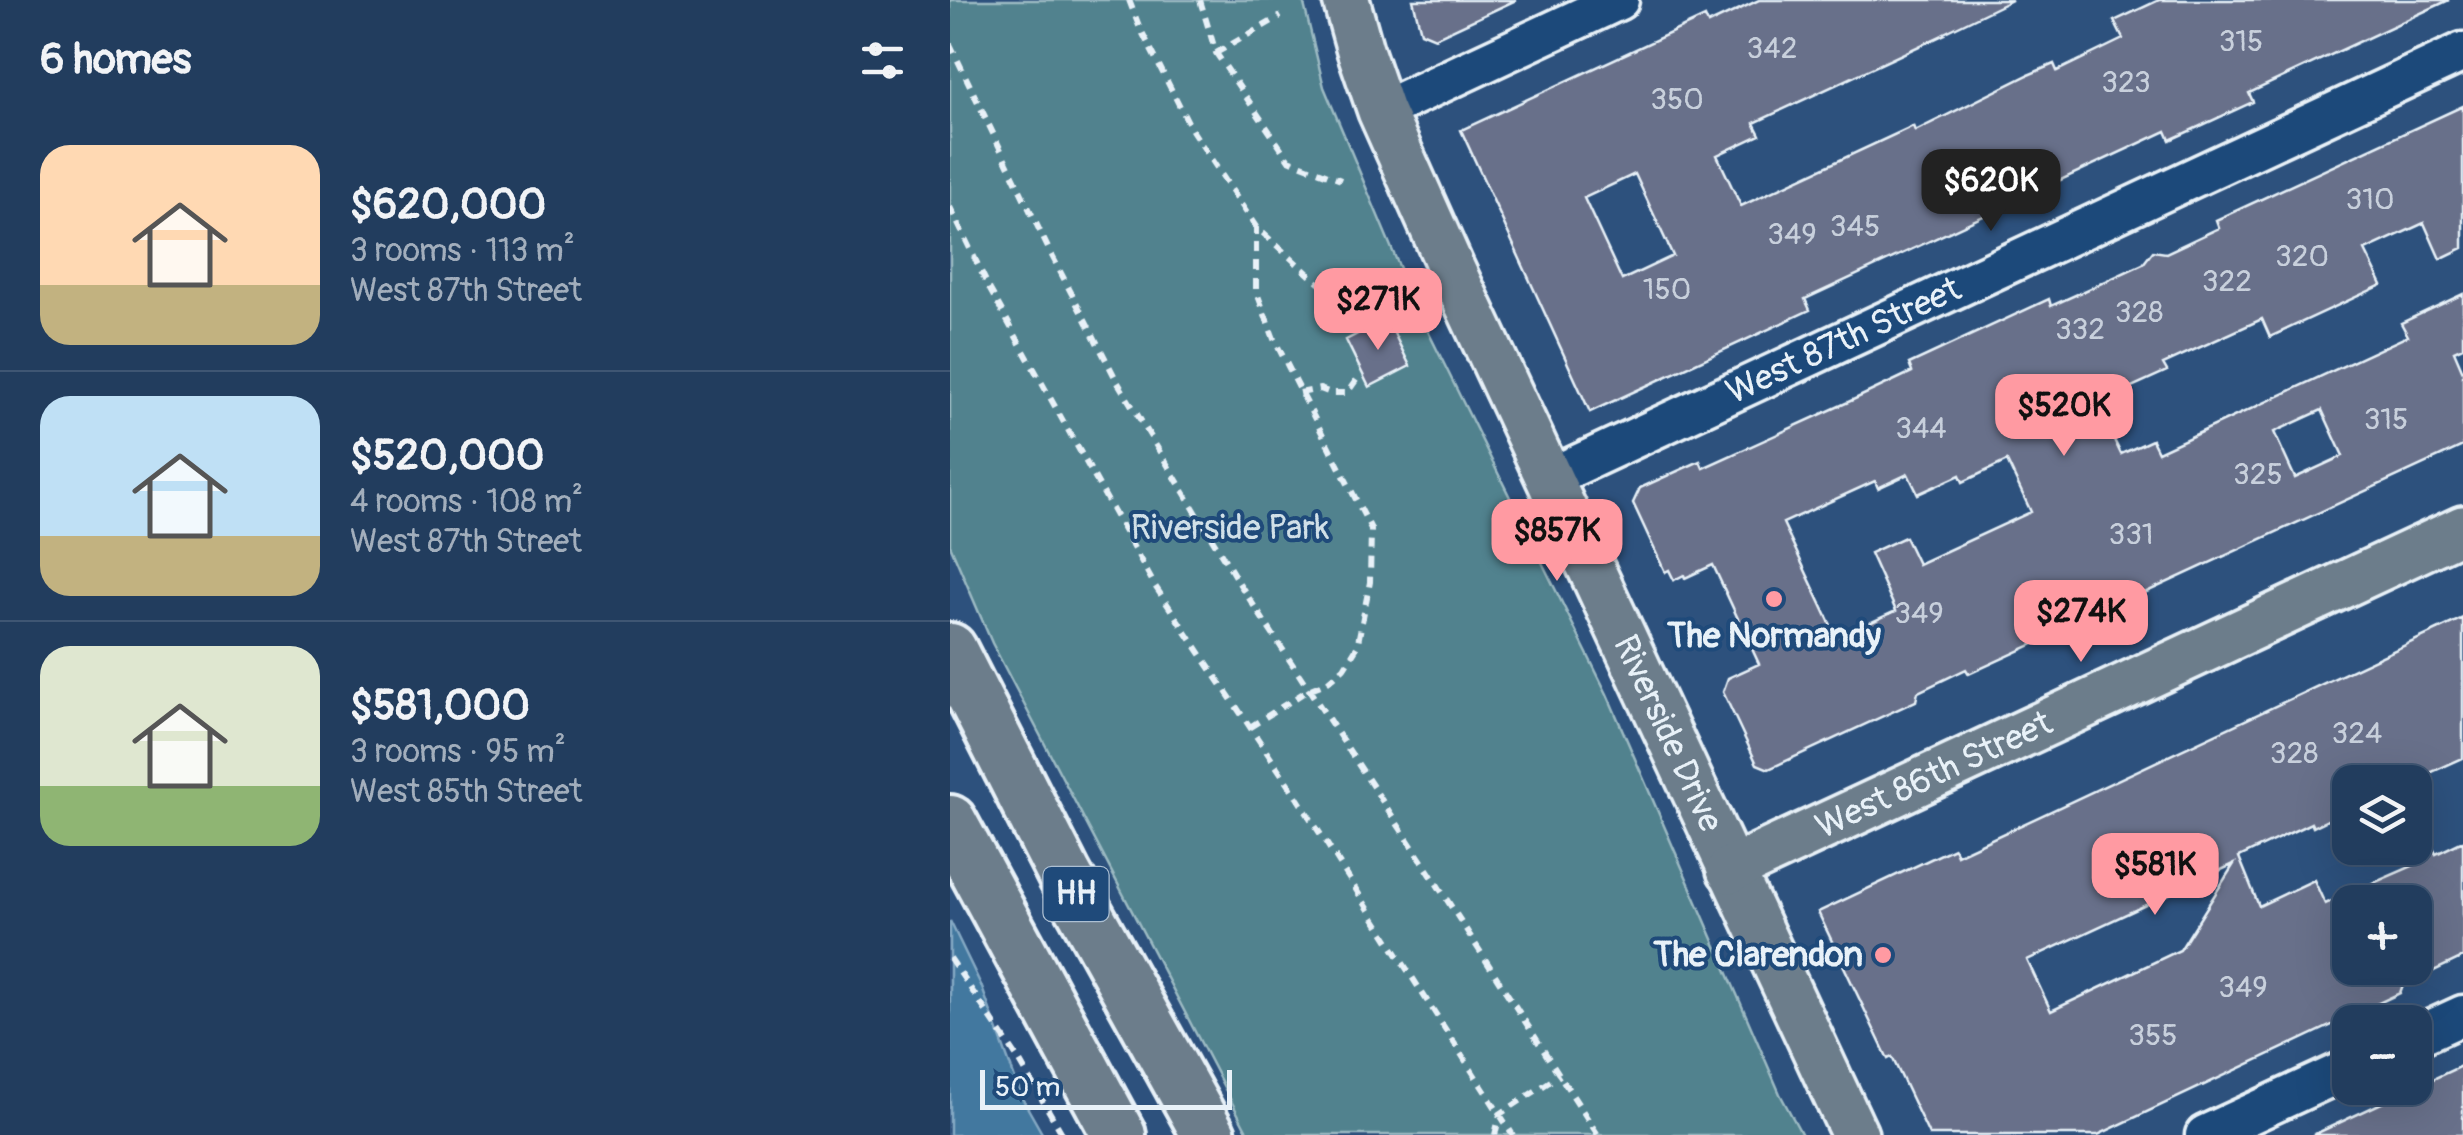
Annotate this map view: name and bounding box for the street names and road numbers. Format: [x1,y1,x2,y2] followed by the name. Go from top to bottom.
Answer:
[1719,267,1969,414] street label: West 87th Street
[1603,628,1733,839] street label: Riverside Drive
[1809,701,2060,849] street label: West 86th Street
[1044,867,1108,921] road number: HH

